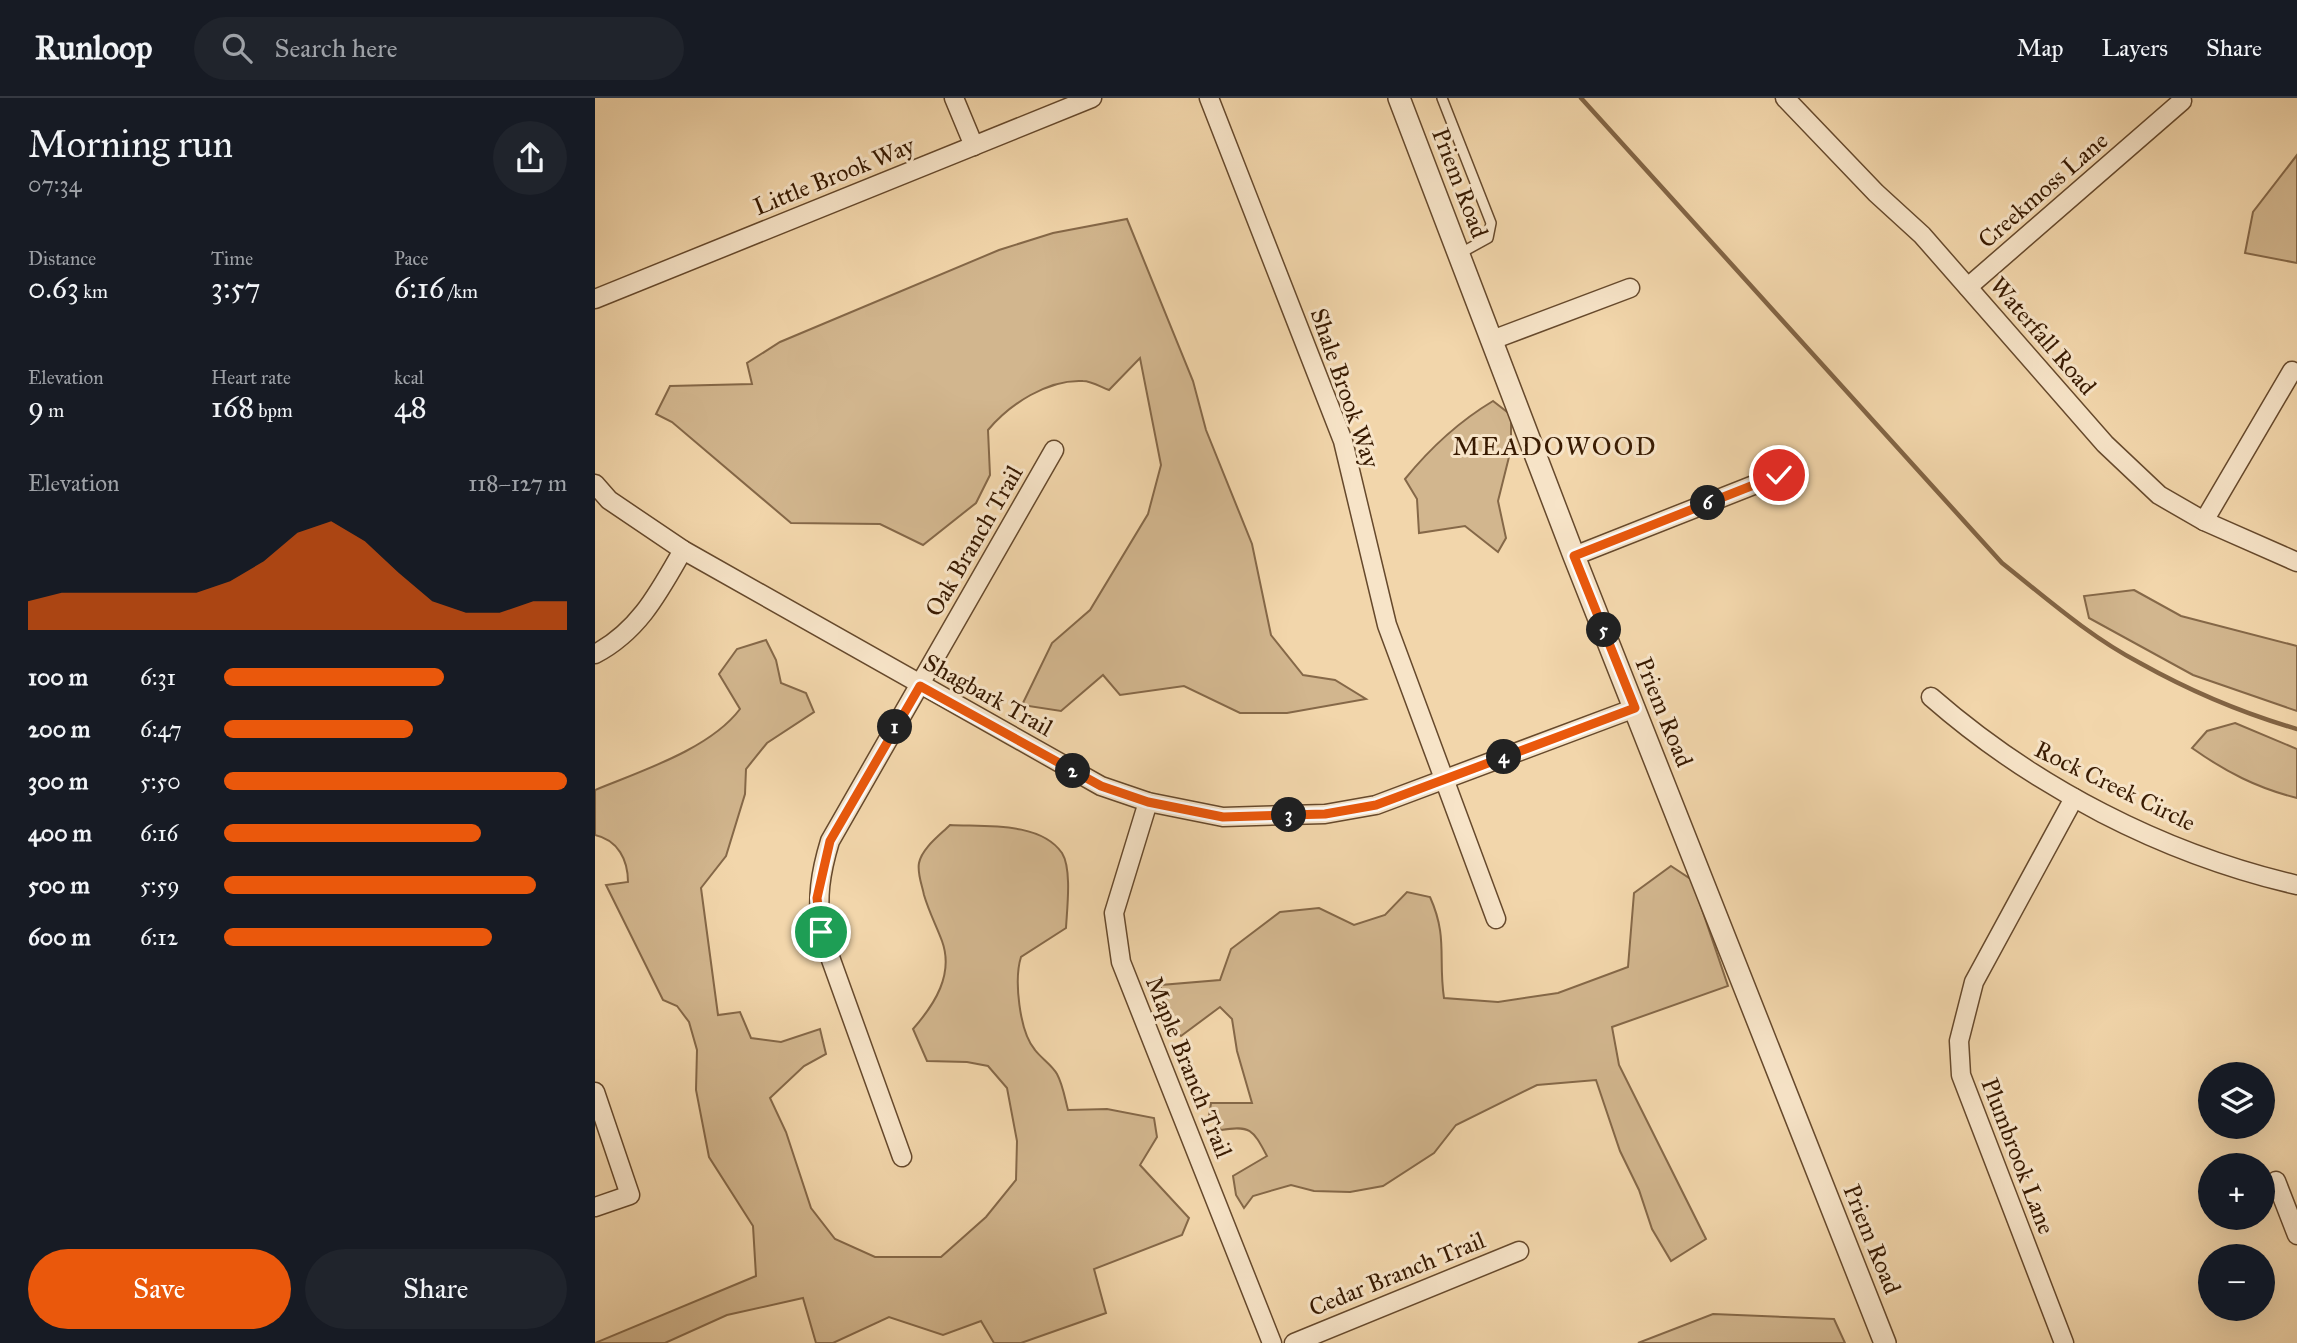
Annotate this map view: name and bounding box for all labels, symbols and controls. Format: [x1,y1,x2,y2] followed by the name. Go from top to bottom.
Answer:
[194,17,684,80] search box
[35,28,152,68] text: Runloop
[218,29,256,67] icon: search
[274,32,397,64] text: Search here
[2017,33,2064,63] text: Map
[2102,33,2168,63] text: Layers
[2206,33,2262,63] text: Share
[28,121,233,167] text: Morning run
[493,121,567,195] button: share
[1425,124,1495,242] street label: Priem Road
[1972,125,2114,255] street label: Creekmoss Lane
[749,130,920,222] street label: Little Brook Way
[28,170,81,198] text: 07:34
[28,247,96,270] text: Distance
[211,247,253,270] text: Time
[394,247,428,270] text: Pace
[28,270,79,306] text: 0.63
[211,270,261,306] text: 3:57
[394,270,444,306] text: 6:16
[1984,271,2102,401] street label: Waterfall Road
[79,280,108,303] text: km
[444,280,478,303] text: /km
[1304,304,1387,473] street label: Shale Brook Way
[28,366,103,389] text: Elevation
[211,366,291,389] text: Heart rate
[394,366,424,389] text: kcal
[28,389,44,425] text: 9
[211,389,254,425] text: 168
[394,389,427,425] text: 48
[44,399,64,422] text: m
[254,399,293,422] text: bpm
[1452,430,1658,462] district label: MEADOWOOD
[1749,445,1809,505] pin
[1760,456,1798,494] icon: check
[919,460,1030,622] street label: Oak Branch Trail
[28,469,119,497] text: Elevation
[468,469,567,497] text: 118–127 m
[1691,486,1725,520] pin: 6
[1703,491,1712,514] text: 6
[1587,612,1621,648] pin: 5
[1599,618,1608,641] text: 5
[918,647,1058,743] street label: Shagbark Trail
[1628,653,1700,771] street label: Priem Road
[28,663,88,691] text: 100 m
[140,663,176,691] text: 6:31
[877,710,913,744] pin: 1
[28,715,90,743] text: 200 m
[140,715,182,743] text: 6:47
[891,715,898,738] text: 1
[2030,734,2200,838] street label: Rock Creek Circle
[1487,740,1521,774] pin: 4
[1498,745,1509,768] text: 4
[1056,754,1091,788] pin: 2
[1068,759,1077,782] text: 2
[28,767,88,795] text: 300 m
[140,767,181,795] text: 5:50
[1271,798,1307,832] pin: 3
[1285,803,1292,826] text: 3
[28,819,92,847] text: 400 m
[140,819,178,847] text: 6:16
[28,871,90,899] text: 500 m
[140,871,180,899] text: 5:59
[791,902,851,962] pin
[802,913,840,951] icon: arrive
[28,923,91,951] text: 600 m
[140,923,178,951] text: 6:12
[1139,972,1239,1163] street label: Maple Branch Trail
[2198,1062,2275,1321] map controls
[2198,1062,2275,1139] button: layers
[1974,1074,2062,1238] street label: Plumbrook Lane
[2198,1153,2275,1230] button: +
[1836,1180,1908,1298] street label: Priem Road
[1305,1225,1490,1323] street label: Cedar Branch Trail
[2198,1244,2275,1321] button: −
[28,1249,291,1329] button: Save
[305,1249,567,1329] button: Share

